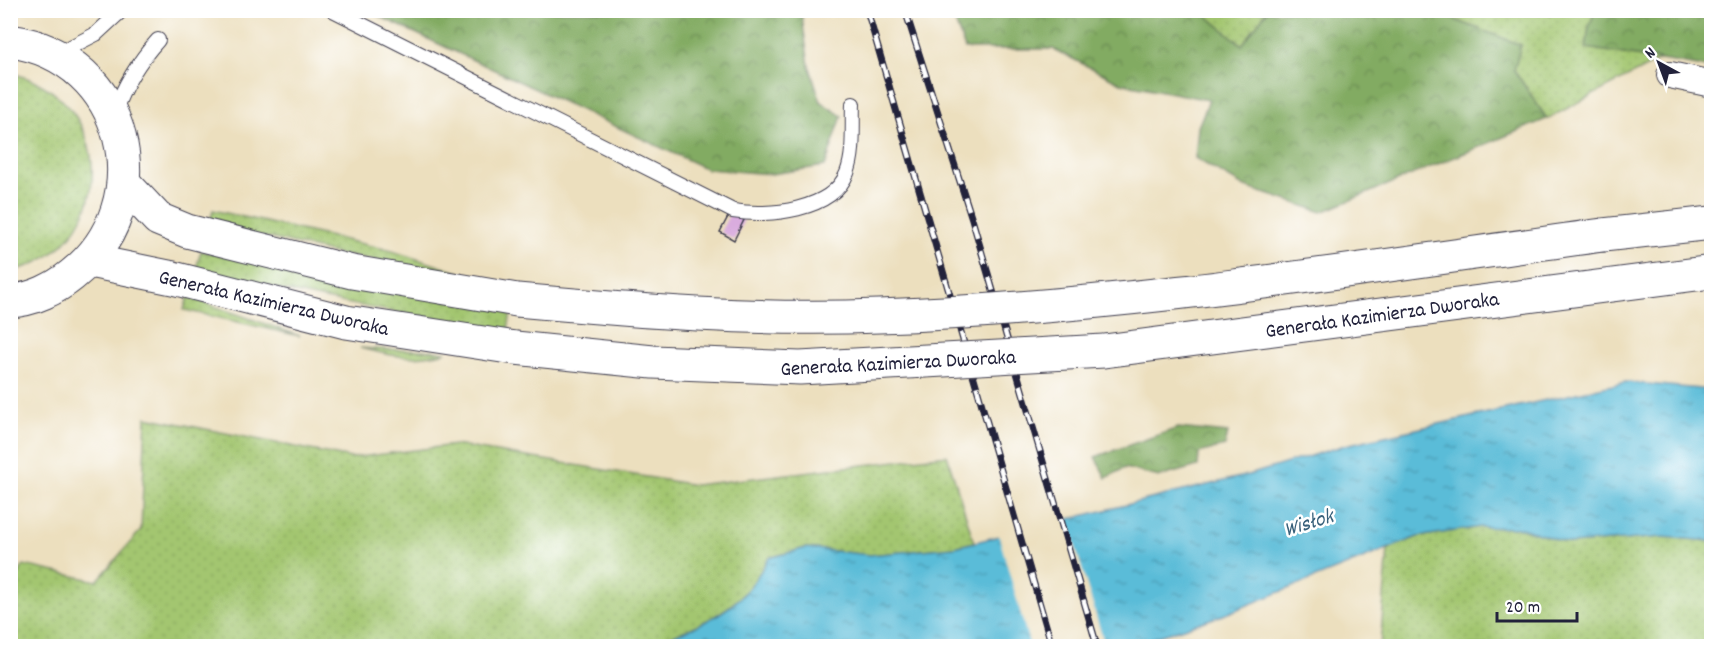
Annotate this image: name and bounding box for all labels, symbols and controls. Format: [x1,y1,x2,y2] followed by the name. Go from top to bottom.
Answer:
[1629,33,1689,93] north arrow
[1640,42,1661,65] text: N
[155,264,393,346] street label: Generała Kazimierza Dworaka
[1264,286,1502,348] street label: Generała Kazimierza Dworaka
[780,344,1018,386] street label: Generała Kazimierza Dworaka
[1280,502,1339,547] water label: Wisłok
[1497,585,1576,623] scale bar
[1506,596,1540,621] text: 20 m

